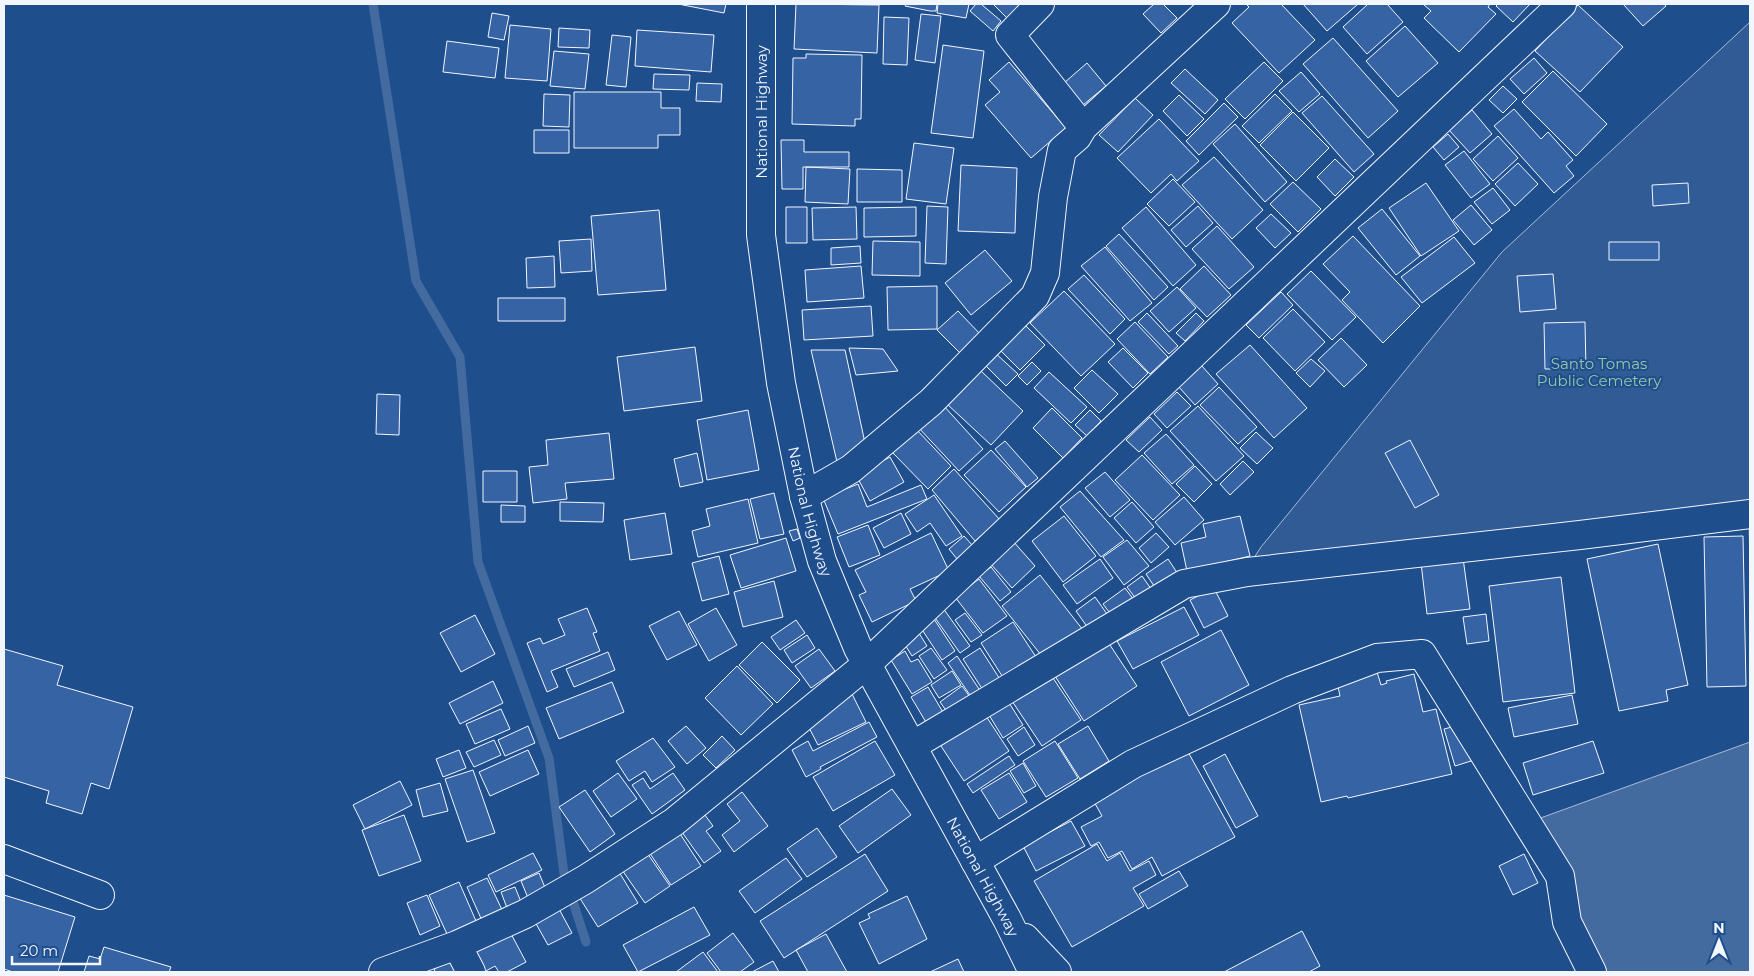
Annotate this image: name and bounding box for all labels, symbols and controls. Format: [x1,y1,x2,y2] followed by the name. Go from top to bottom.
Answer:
[752,44,771,179] street label: National Highway
[1537,354,1662,390] park label: Santo Tomas Public Cemetery
[785,445,837,580] street label: National Highway
[943,813,1024,940] street label: National Highway
[1694,916,1744,966] north arrow
[1713,919,1725,937] text: N
[12,934,100,966] scale bar
[20,941,58,960] text: 20 m

